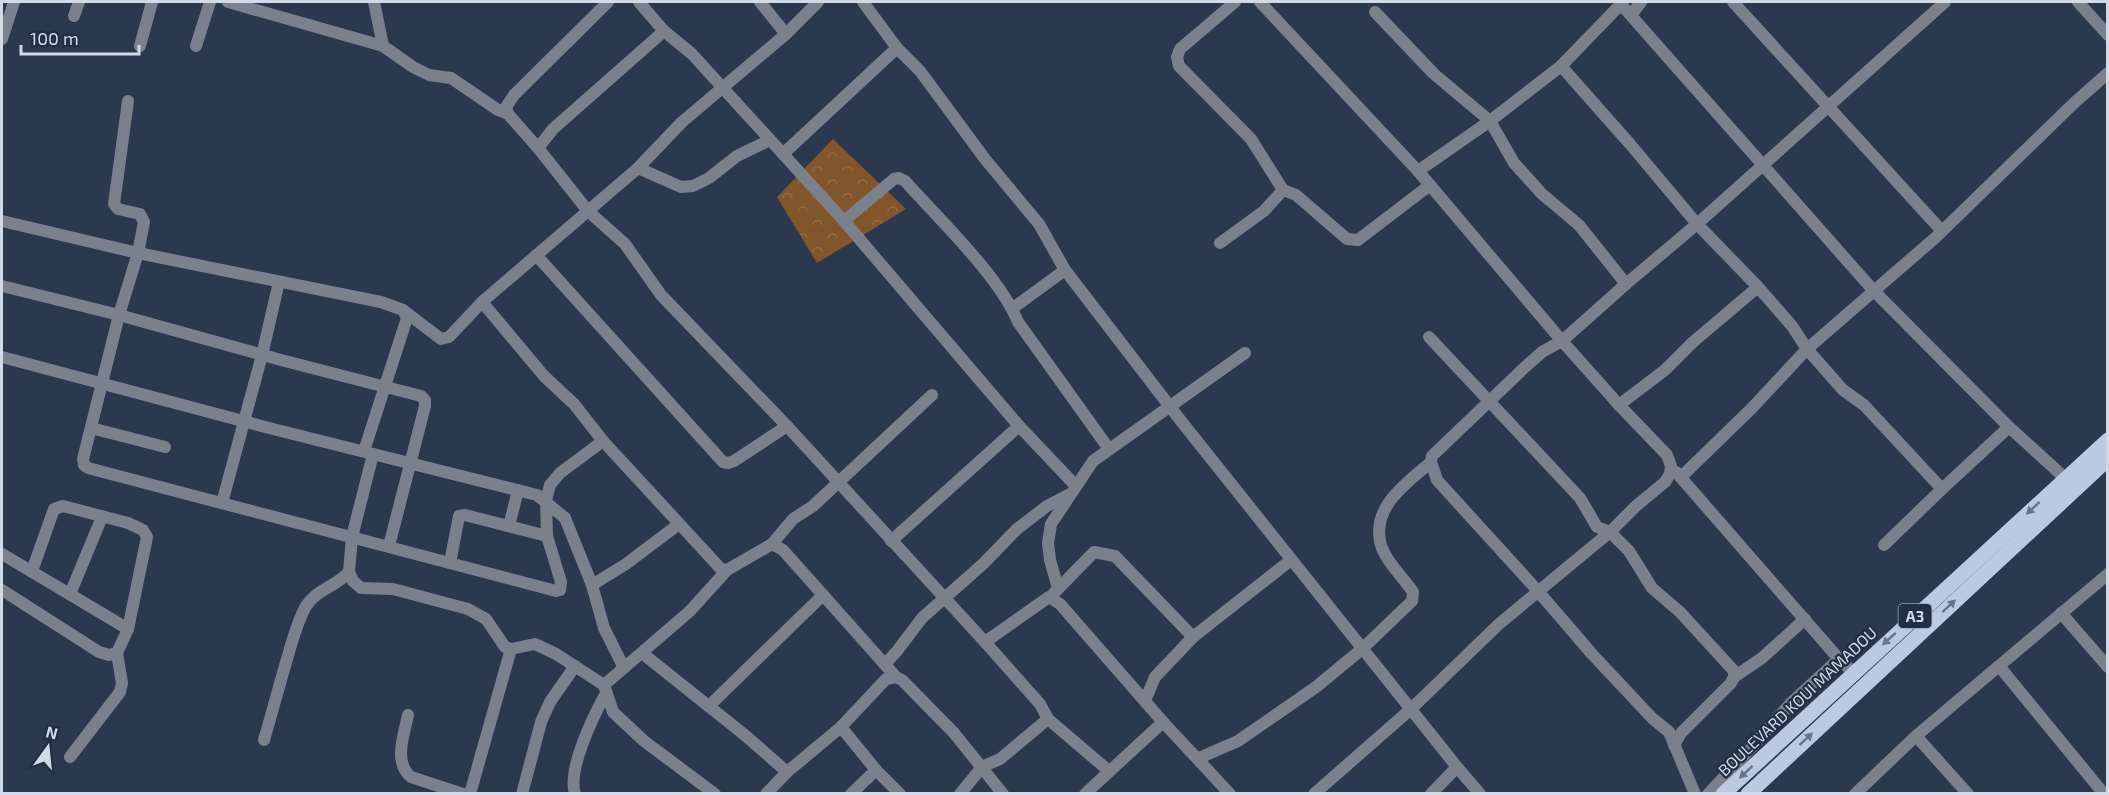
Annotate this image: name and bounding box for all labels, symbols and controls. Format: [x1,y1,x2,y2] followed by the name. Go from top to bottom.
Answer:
[21,18,140,56] scale bar
[30,27,79,49] text: 100 m
[2027,500,2041,514] one-way arrow
[1941,599,1956,613] one-way arrow
[1898,604,1932,628] road number: A3
[1714,623,1880,779] street label: BOULEVARD KOUI MAMADOU
[1882,632,1897,646] one-way arrow
[18,717,78,777] north arrow
[44,721,60,743] text: N
[1798,733,1813,746] one-way arrow
[1740,764,1754,778] one-way arrow

